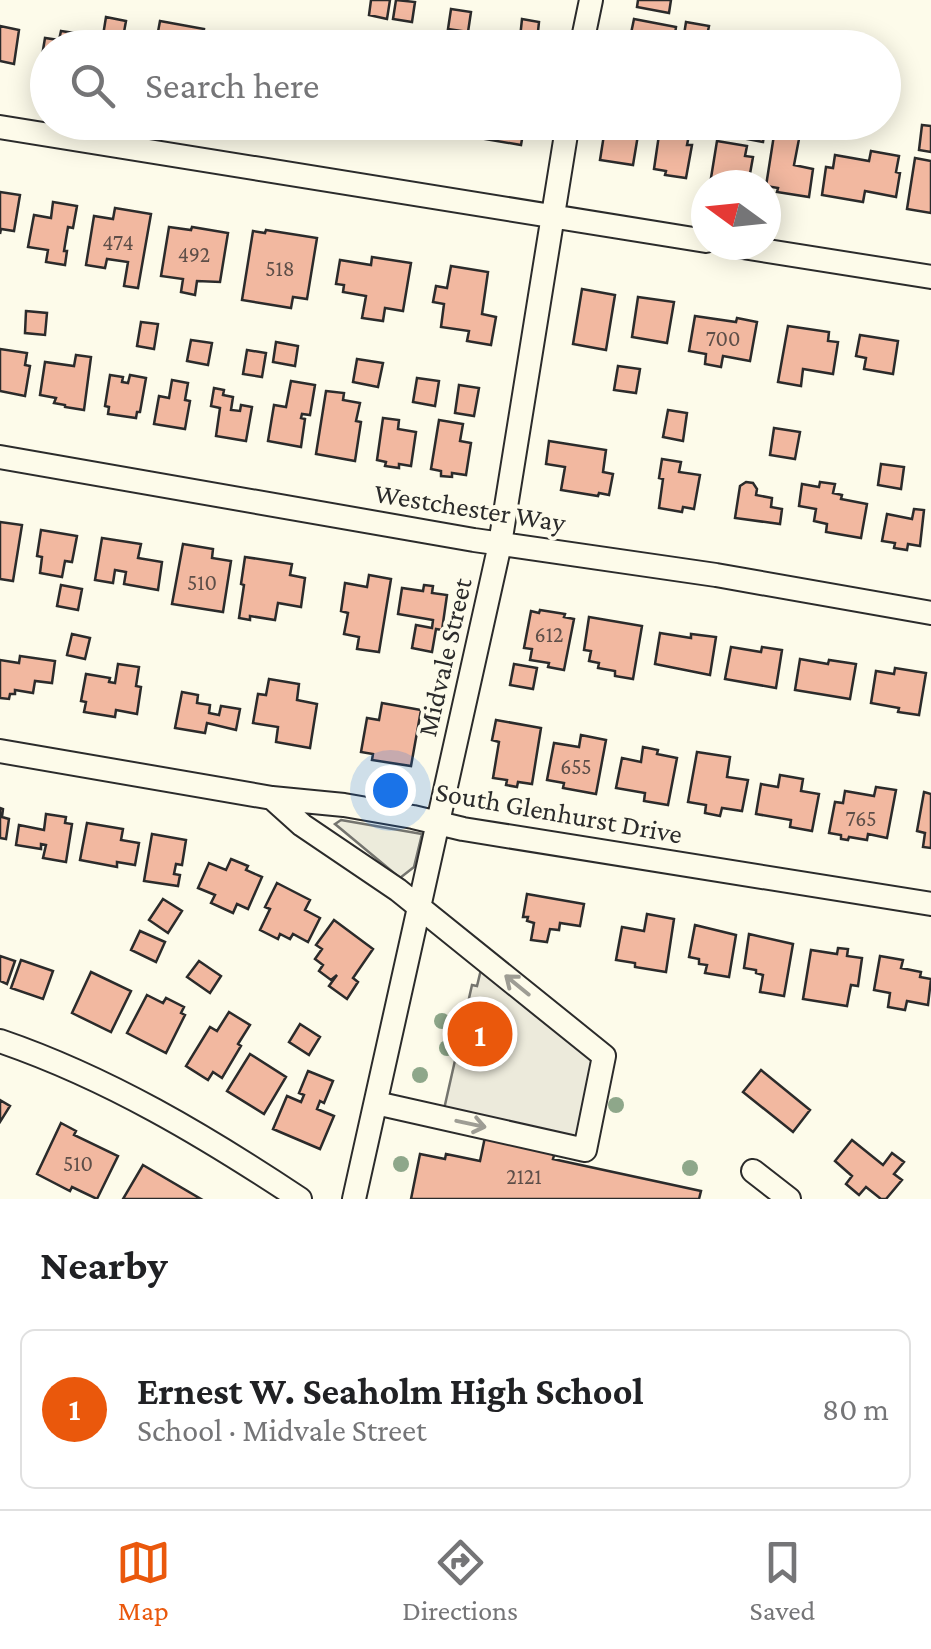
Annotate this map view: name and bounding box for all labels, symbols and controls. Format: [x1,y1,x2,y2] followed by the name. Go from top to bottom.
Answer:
[30,30,901,140] search box
[65,58,120,113] icon: search
[145,64,319,106] text: Search here
[691,170,781,260] north arrow
[102,230,134,255] house number: 474
[178,242,210,267] house number: 492
[265,256,295,281] house number: 518
[706,326,740,351] house number: 700
[372,477,569,538] street label: Westchester Way
[187,570,217,595] house number: 510
[411,574,478,739] street label: Midvale Street
[535,622,563,647] house number: 612
[560,754,592,779] house number: 655
[365,765,416,816] your location
[433,776,685,849] street label: South Glenhurst Drive
[845,806,877,831] house number: 765
[504,974,530,996] one-way arrow
[448,996,512,1072] pin: 1
[454,1115,486,1134] one-way arrow
[63,1151,93,1176] house number: 510
[506,1164,542,1189] house number: 2121
[40,1241,168,1288] text: Nearby
[137,1370,644,1412] text: Ernest W. Seaholm High School
[69,1391,80,1427] text: 1
[822,1391,889,1427] text: 80 m
[137,1412,427,1448] text: School · Midvale Street
[116,1535,171,1626] tab: Map
[402,1535,518,1626] tab: Directions
[750,1535,815,1626] tab: Saved

